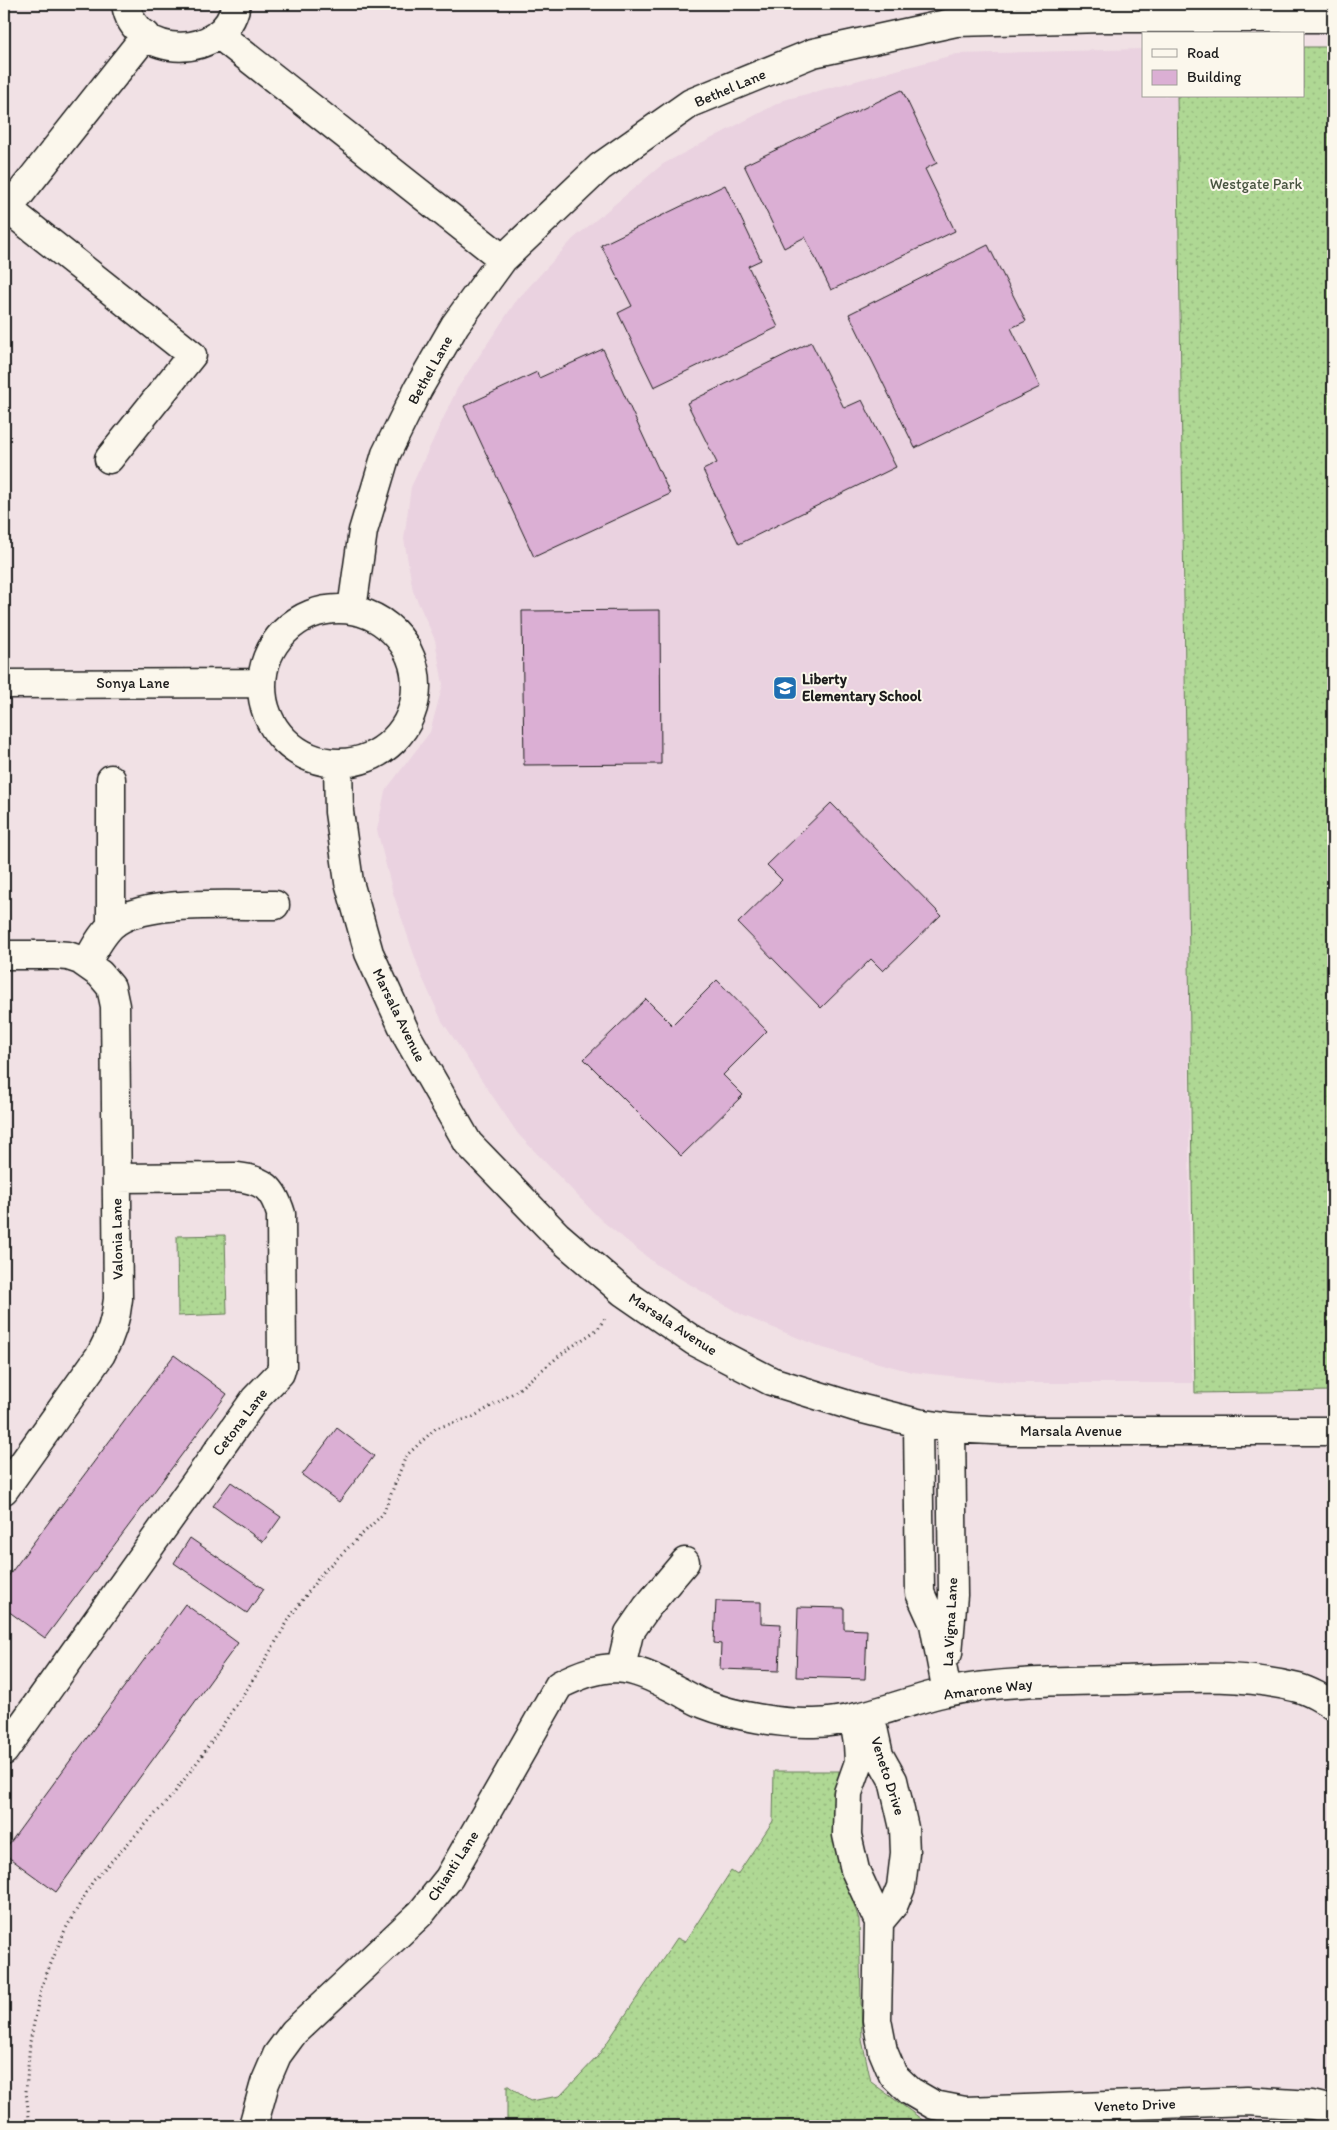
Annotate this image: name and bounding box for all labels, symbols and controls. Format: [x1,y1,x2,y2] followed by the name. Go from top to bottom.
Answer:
[1142,32,1304,98] legend
[1187,44,1220,62] text: Road
[692,65,768,111] street label: Bethel Lane
[1187,68,1241,86] text: Building
[1210,175,1302,193] park label: Westgate Park
[404,332,456,408] street label: Bethel Lane
[802,670,922,706] place label: Liberty Elementary School
[96,674,170,692] street label: Sonya Lane
[772,675,798,701] school or university icon: Liberty Elementary School
[369,965,429,1065] street label: Marsala Avenue
[107,1198,127,1280] street label: Valonia Lane
[625,1289,721,1359] street label: Marsala Avenue
[209,1385,271,1459] street label: Cetona Lane
[1020,1422,1122,1440] street label: Marsala Avenue
[939,1577,961,1667] street label: La Vigna Lane
[943,1675,1033,1703] street label: Amarone Way
[867,1735,909,1817] street label: Veneto Drive
[423,1827,483,1905] street label: Chianti Lane
[1094,2095,1176,2115] street label: Veneto Drive

